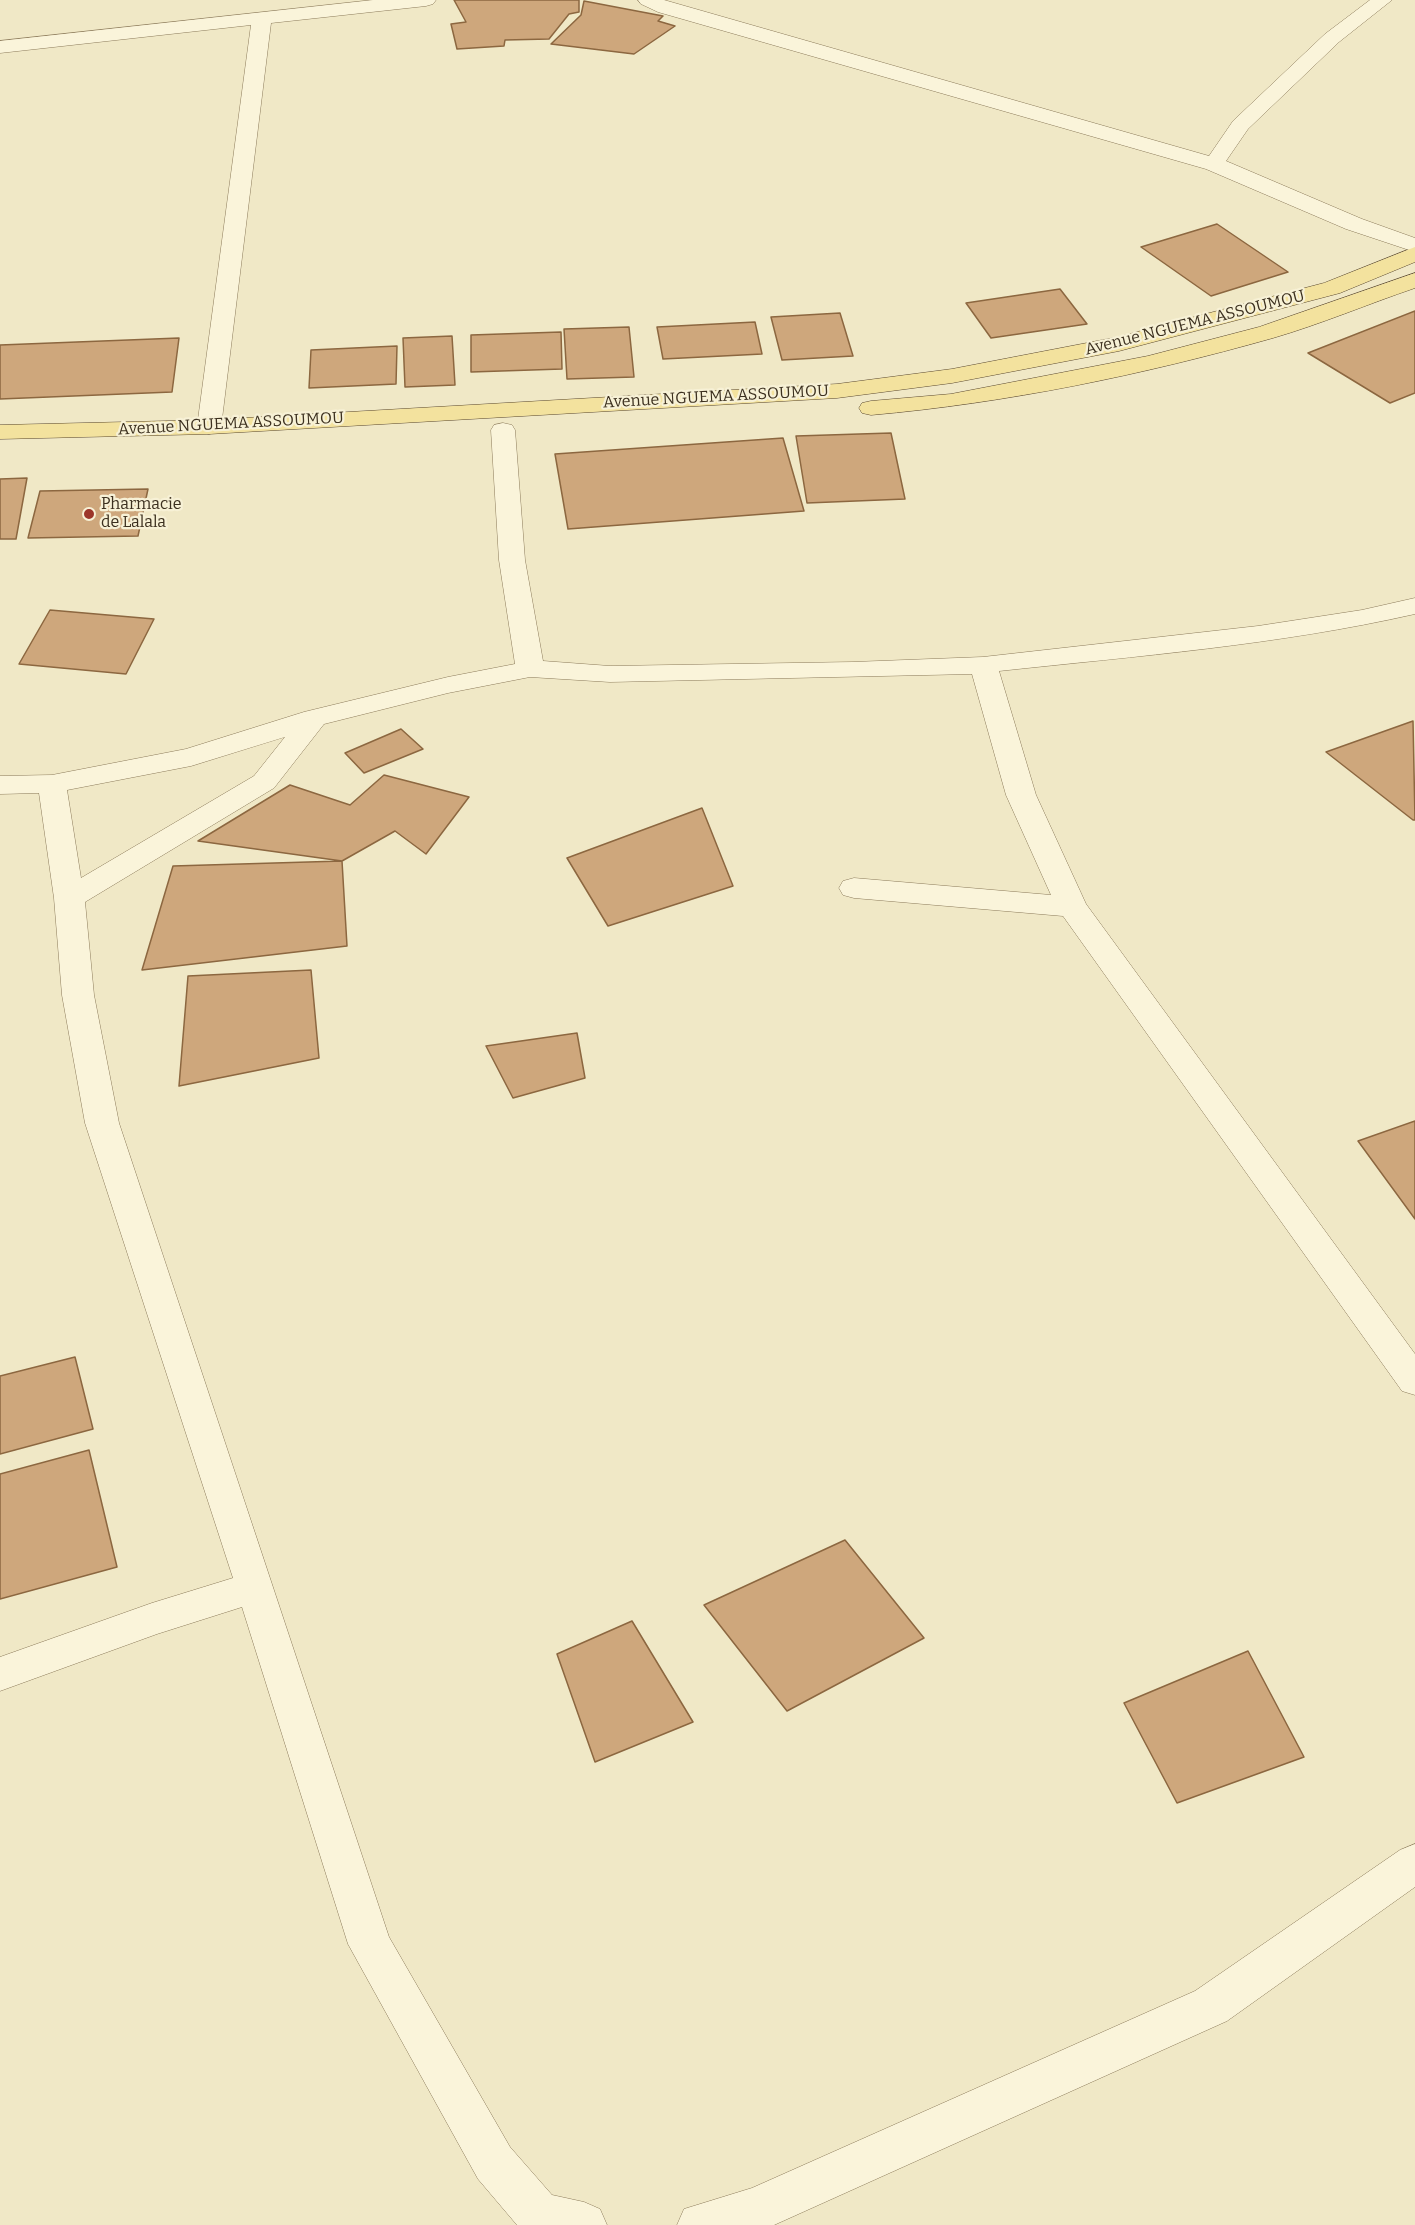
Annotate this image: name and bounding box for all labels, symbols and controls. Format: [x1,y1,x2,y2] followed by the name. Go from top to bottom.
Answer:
[1083,286,1307,360] street label: Avenue NGUEMA ASSOUMOU
[603,381,829,413] street label: Avenue NGUEMA ASSOUMOU
[118,408,344,440] street label: Avenue NGUEMA ASSOUMOU
[101,495,181,533] place label: Pharmacie de Lalala
[82,507,96,521] marker: Pharmacie de Lalala

